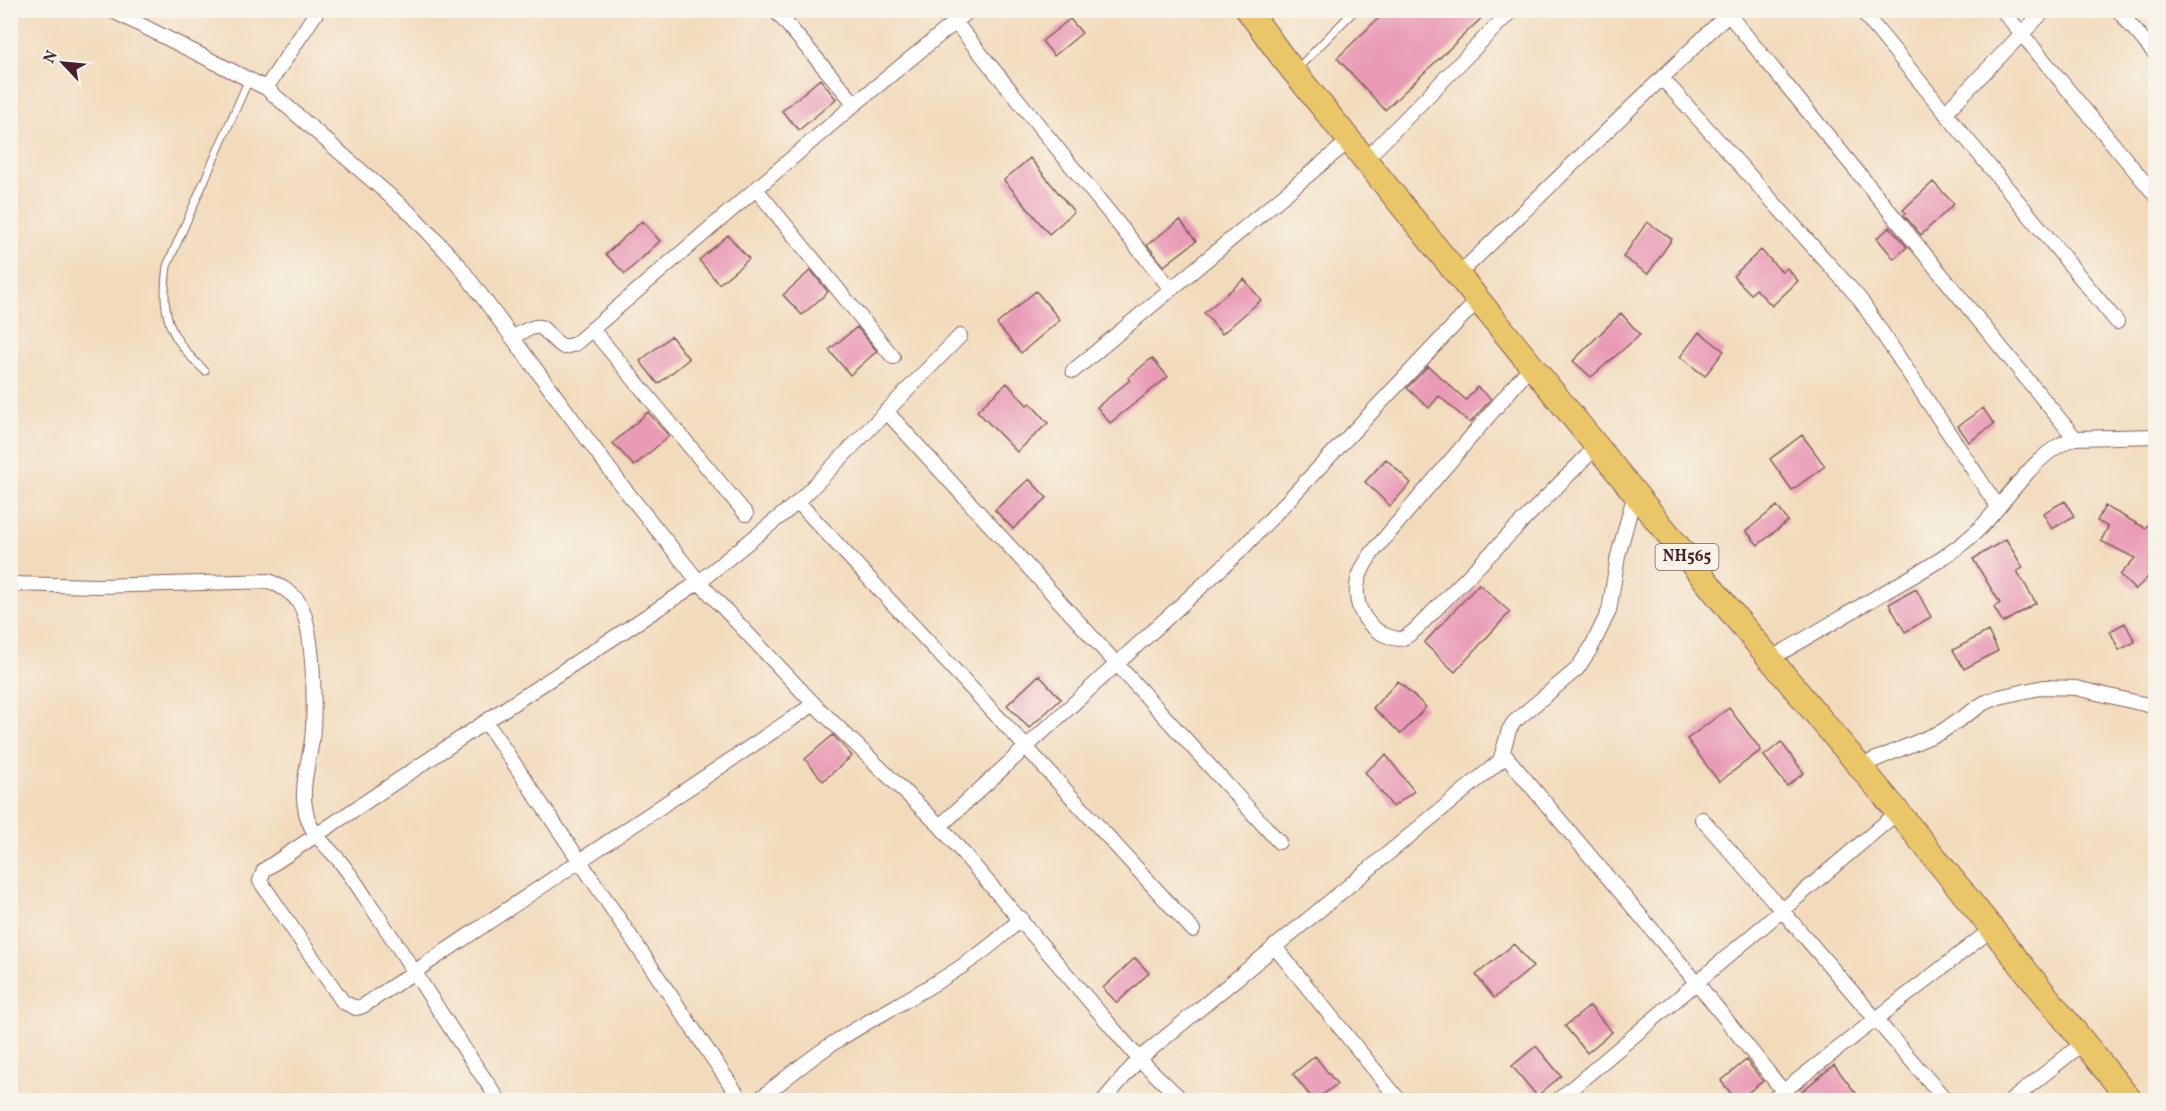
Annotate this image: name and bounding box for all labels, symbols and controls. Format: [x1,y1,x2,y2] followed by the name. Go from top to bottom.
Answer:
[33,33,93,93] north arrow
[39,47,64,67] text: N
[1656,544,1718,570] road number: NH565

